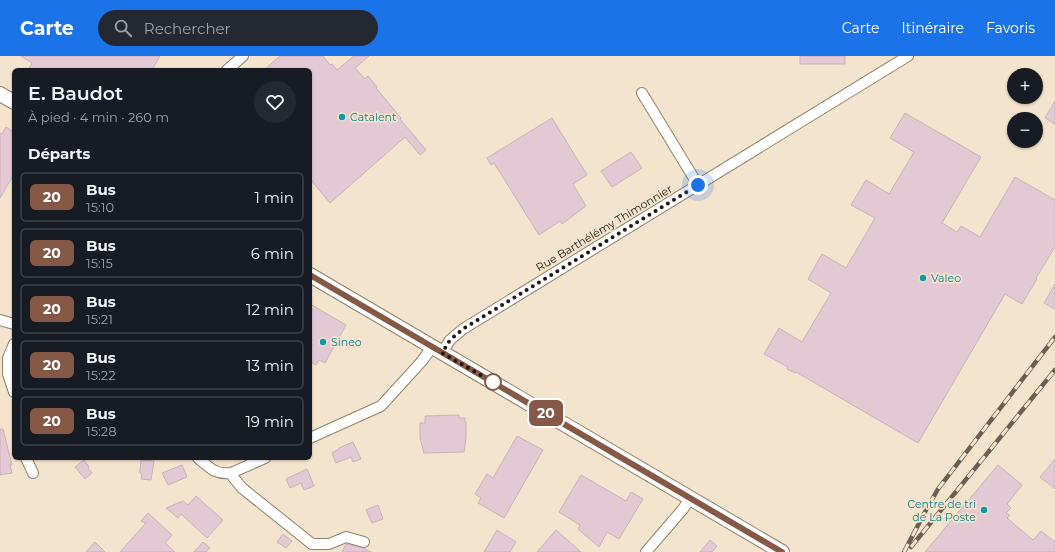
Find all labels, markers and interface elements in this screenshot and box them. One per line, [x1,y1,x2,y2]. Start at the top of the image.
search box [98,10,378,46]
text: Carte [20,17,74,40]
icon: search [112,17,134,39]
text: Rechercher [144,19,231,38]
text: Carte [842,19,879,37]
text: Itinéraire [901,19,964,37]
text: Favoris [986,19,1035,37]
map controls [1007,68,1043,148]
button: + [1007,68,1043,104]
button: heart [254,81,296,123]
text: E. Baudot [28,82,123,105]
text: À pied · 4 min · 260 m [28,109,169,125]
place label: Catalent [350,110,397,124]
marker: Catalent [337,112,347,122]
button: − [1007,112,1043,148]
text: Départs [28,144,91,163]
your location [688,175,708,195]
text: Bus [86,180,116,199]
street label: Rue Barthélémy Thimonnier [533,182,675,274]
text: 20 [43,188,61,206]
text: 1 min [255,188,294,207]
text: 15:10 [86,199,114,215]
text: Bus [86,236,116,255]
text: 20 [43,244,61,262]
text: 6 min [251,244,294,263]
text: 15:15 [86,255,113,271]
place label: Valeo [931,271,961,285]
marker: Valeo [918,273,928,283]
text: Bus [86,292,116,311]
text: 20 [43,300,61,318]
text: 12 min [246,300,294,319]
text: 15:21 [86,311,113,327]
place label: Sineo [331,335,362,349]
marker: Sineo [318,337,328,347]
text: Bus [86,348,116,367]
text: 20 [43,356,61,374]
text: 13 min [246,356,294,375]
text: 15:22 [86,367,116,383]
unlabelled marker [484,373,502,391]
line badge: 20 [528,400,564,426]
text: Bus [86,404,116,423]
text: 20 [537,404,555,422]
text: 20 [43,412,61,430]
text: 19 min [245,412,294,431]
text: 15:28 [86,423,117,439]
place label: Centre de tri de La Poste [907,497,976,524]
marker: Centre de tri de La Poste [979,505,989,515]

